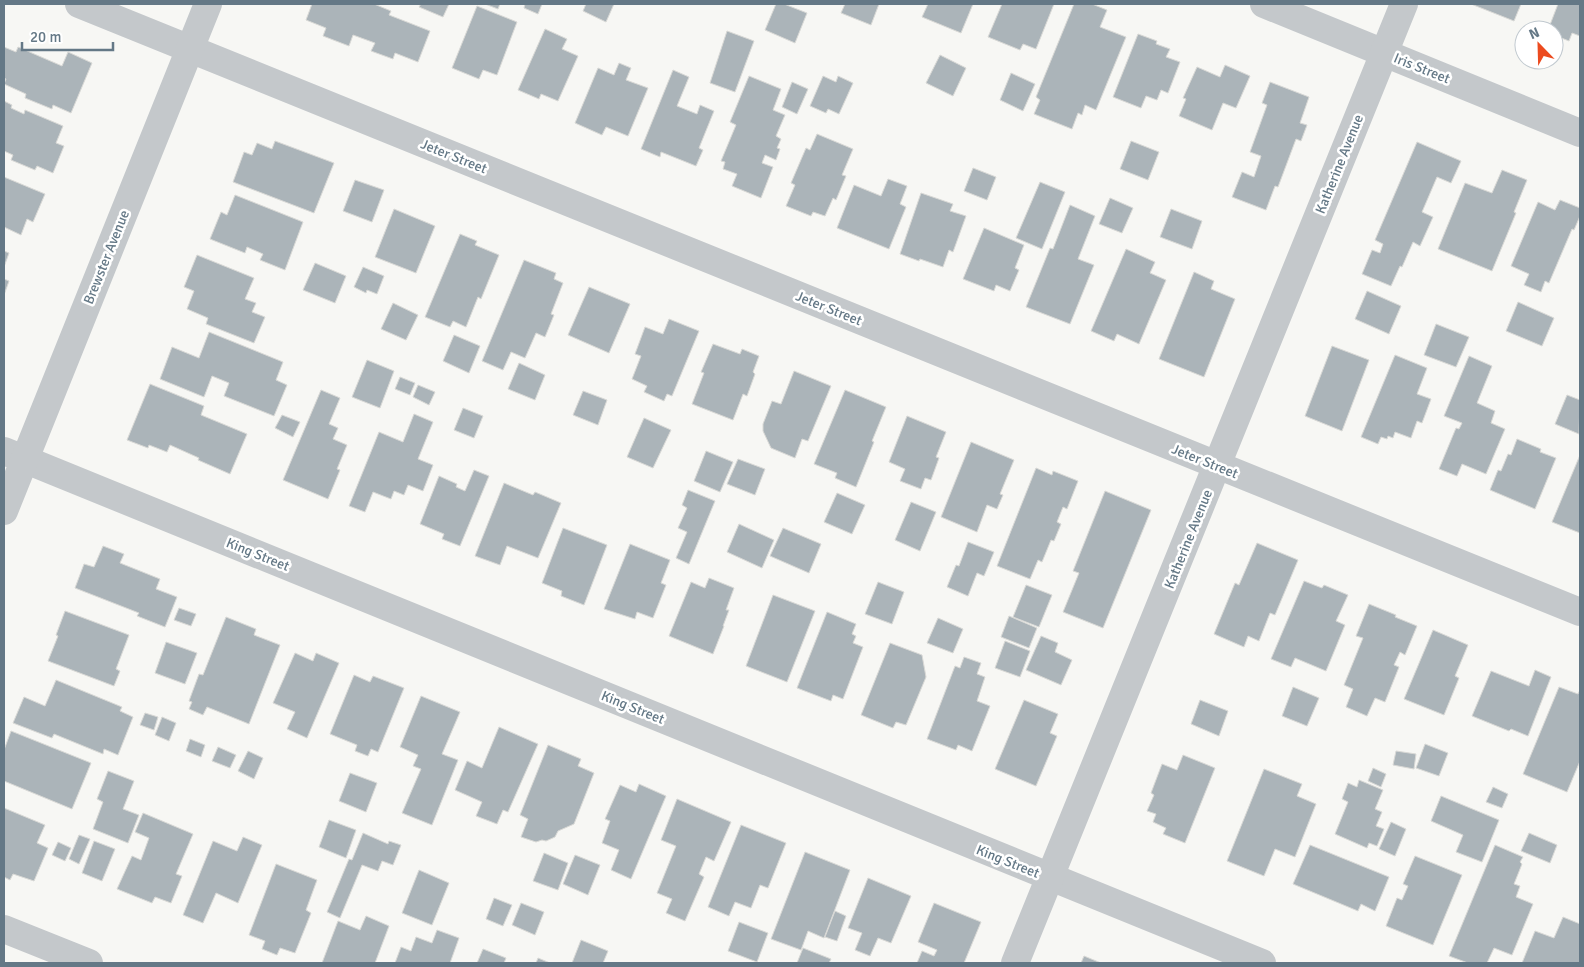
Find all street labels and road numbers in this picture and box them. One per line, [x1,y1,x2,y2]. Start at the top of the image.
street label: Iris Street [1391,50,1452,87]
street label: Katherine Avenue [1312,112,1367,216]
street label: Jeter Street [418,136,489,177]
street label: Brewster Avenue [80,208,133,307]
street label: Jeter Street [793,288,864,329]
street label: Jeter Street [1169,441,1240,482]
street label: Katherine Avenue [1161,487,1216,591]
street label: King Street [224,534,292,575]
street label: King Street [599,687,667,728]
street label: King Street [974,841,1042,882]

